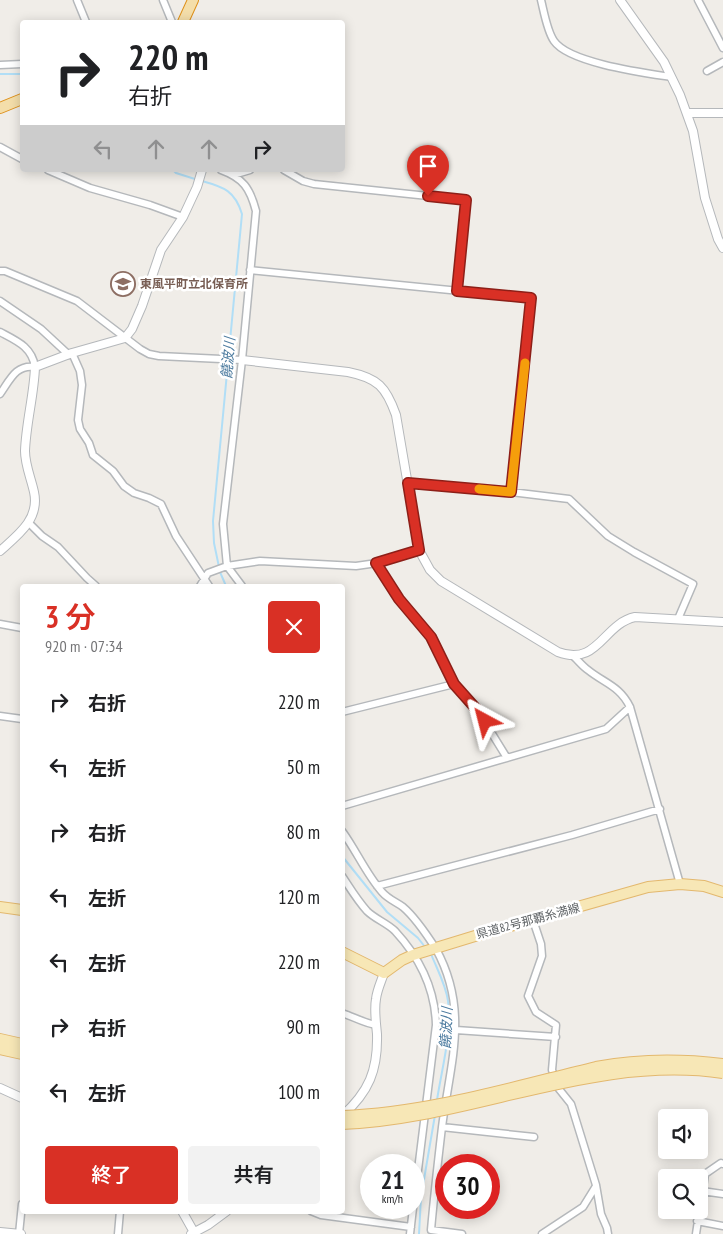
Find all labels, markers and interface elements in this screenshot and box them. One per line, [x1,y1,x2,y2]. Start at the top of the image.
text: 220 m [128,34,209,80]
icon: right [45,40,110,105]
text: 右折 [128,82,172,110]
icon: left [89,135,117,163]
icon: ahead [142,135,170,163]
icon: ahead [195,135,223,163]
icon: right [248,135,276,163]
pin [407,145,449,196]
icon: arrive [414,152,442,180]
school or university icon: 東風平町立北保育所 [110,271,136,297]
place label: 東風平町立北保育所 [140,276,248,291]
water label: 饒波川 [217,334,239,380]
text: 3 分 [45,597,96,636]
button: close [268,601,320,653]
text: 920 m · 07:34 [45,636,123,656]
icon: right [45,688,73,716]
text: 220 m [278,690,320,714]
text: 右折 [88,691,126,715]
position arrow [458,694,510,746]
icon: left [45,753,73,781]
text: 50 m [287,755,320,779]
text: 左折 [88,756,126,780]
icon: right [45,818,73,846]
text: 80 m [287,820,320,844]
text: 右折 [88,821,126,845]
icon: left [45,883,73,911]
text: 120 m [278,885,320,909]
text: 左折 [88,886,126,910]
street label: 県道82号那覇糸満線 [474,899,581,942]
icon: left [45,948,73,976]
text: 220 m [278,950,320,974]
text: 左折 [88,951,126,975]
water label: 饒波川 [436,1005,456,1049]
icon: right [45,1013,73,1041]
text: 90 m [287,1015,320,1039]
text: 右折 [88,1016,126,1040]
icon: left [45,1078,73,1106]
text: 100 m [278,1080,320,1104]
text: 左折 [88,1081,126,1105]
map controls [658,1109,708,1219]
button: sound [658,1109,708,1159]
button: 終了 [45,1146,178,1204]
button: 共有 [188,1146,320,1204]
speed limit sign: 30 [435,1154,500,1219]
text: 21 [381,1164,404,1196]
button: search [658,1169,708,1219]
text: km/h [382,1191,403,1206]

